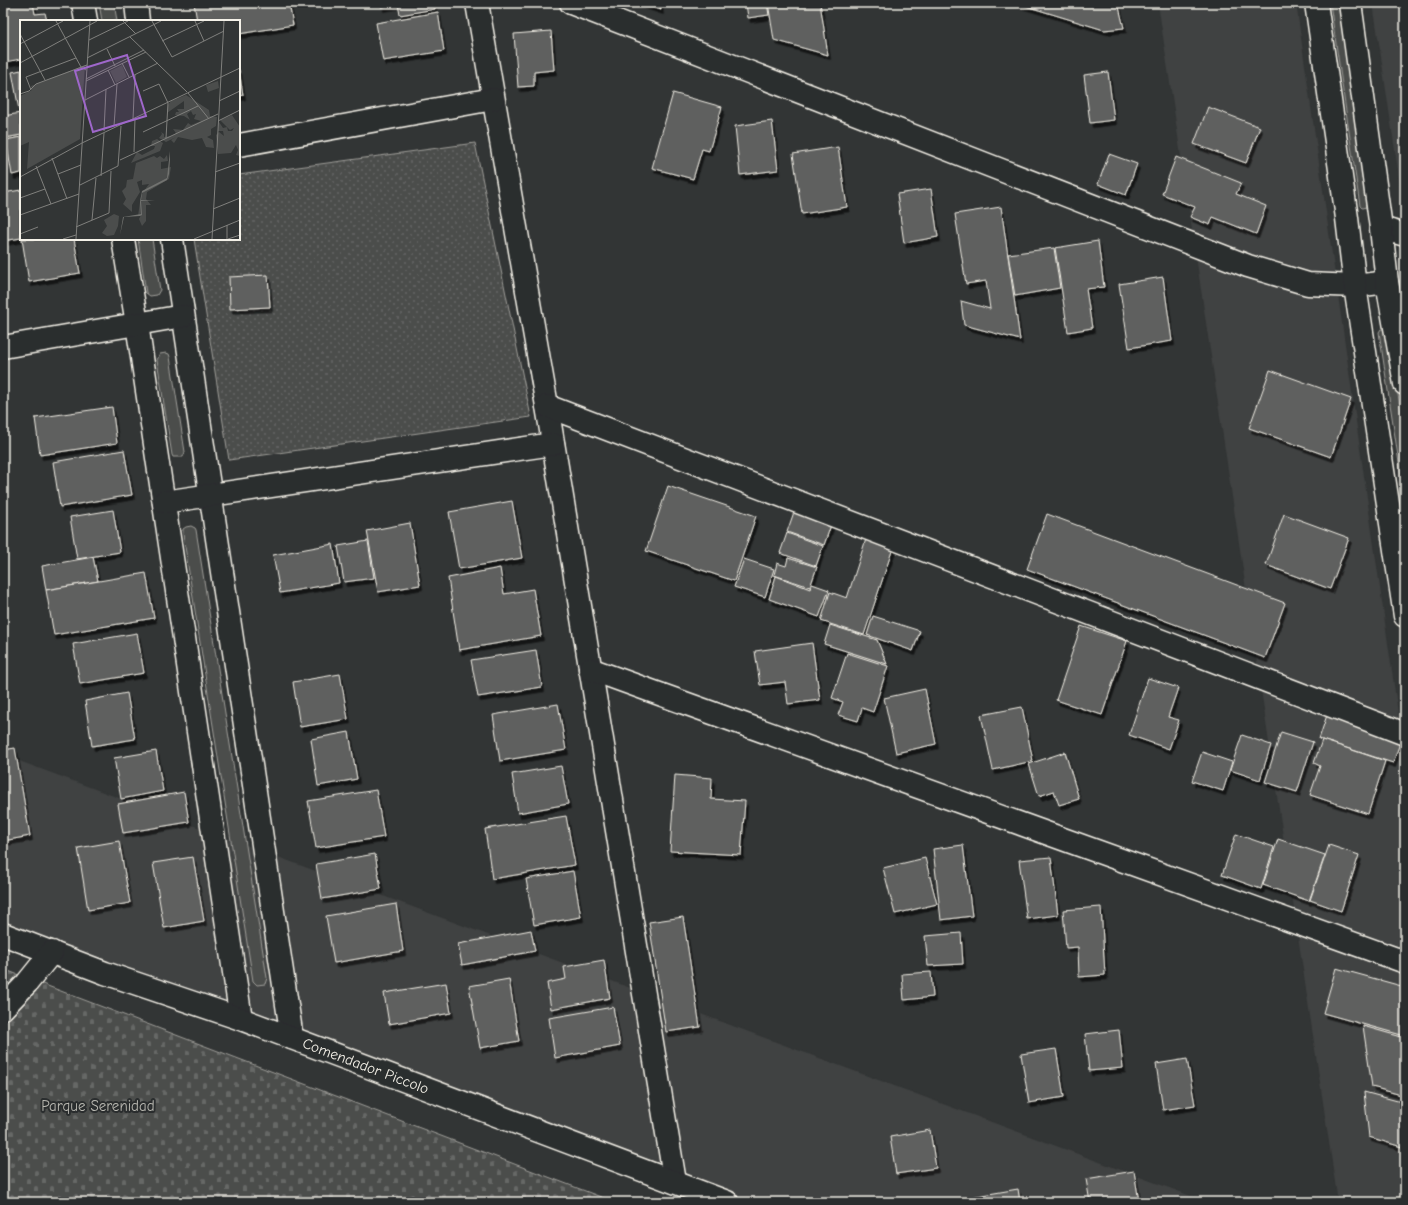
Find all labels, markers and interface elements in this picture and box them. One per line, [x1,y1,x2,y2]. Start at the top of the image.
inset map [20,20,240,240]
street label: Comendador Piccolo [300,1034,431,1098]
park label: Parque Serenidad [41,1097,155,1115]

